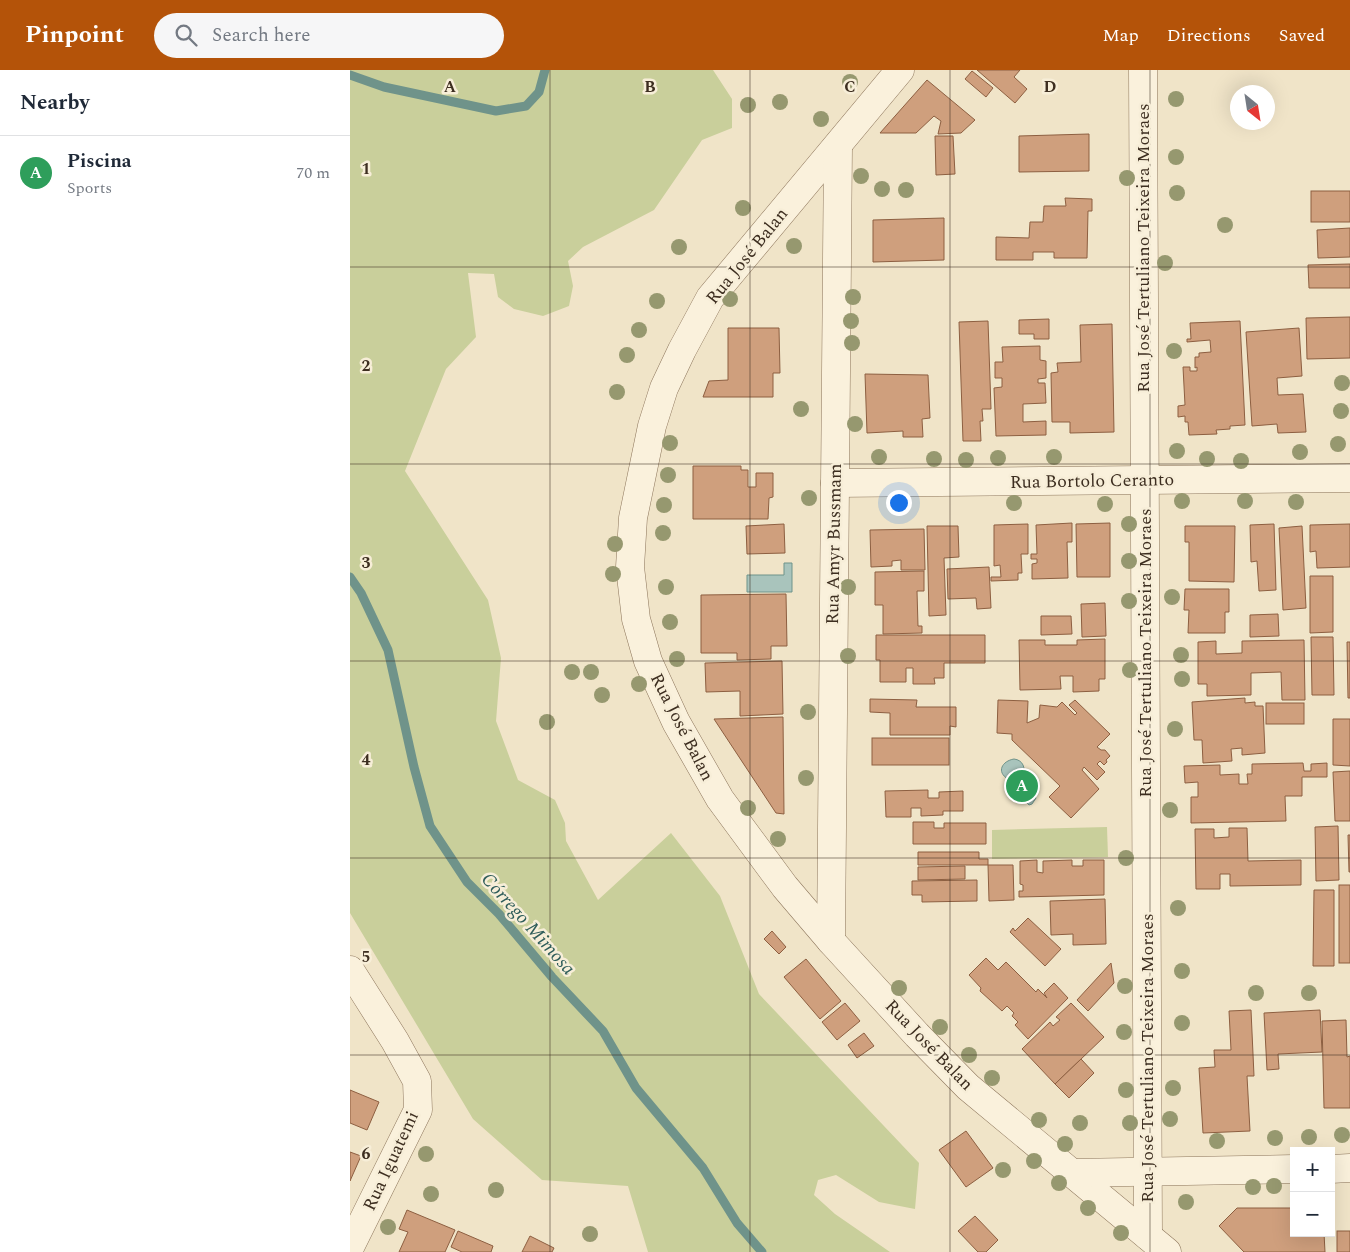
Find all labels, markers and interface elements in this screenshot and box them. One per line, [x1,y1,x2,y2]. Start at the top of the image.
search box [154,13,504,58]
text: Pinpoint [25,17,124,53]
icon: search [172,21,200,49]
text: Search here [212,21,310,50]
text: Map [1103,22,1139,49]
text: Directions [1167,22,1251,49]
text: Saved [1279,22,1325,49]
text: A [444,75,457,99]
text: B [644,75,656,99]
text: C [844,75,856,99]
text: D [1044,75,1057,99]
north arrow [1230,85,1275,130]
text: Nearby [20,87,90,119]
street label: Rua José Tertuliano Teixeira Moraes [1130,103,1157,393]
text: Piscina [67,147,132,176]
text: 1 [362,157,370,181]
text: A [30,161,42,185]
text: 70 m [296,161,330,185]
text: Sports [67,176,112,200]
street label: Rua José Balan [699,202,795,310]
text: 2 [362,354,371,378]
street label: Rua Amyr Bussmam [819,463,849,625]
street label: Rua Bortolo Ceranto [1010,466,1174,496]
your location [886,490,912,516]
street label: Rua José Tertuliano Teixeira Moraes [1132,508,1159,798]
text: 3 [362,551,371,575]
street label: Rua José Balan [643,668,721,786]
text: 4 [362,748,371,772]
pin: A [1006,767,1038,805]
water label: Córrego Mimosa [474,866,582,982]
street label: Rua José Tertuliano Teixeira Moraes [1134,913,1161,1203]
text: 5 [362,945,370,969]
street label: Rua José Balan [878,993,980,1097]
street label: Rua Iguatemi [356,1107,426,1215]
text: 6 [362,1142,371,1166]
map controls [1290,1147,1335,1237]
button: + [1290,1147,1335,1192]
button: − [1290,1192,1335,1237]

